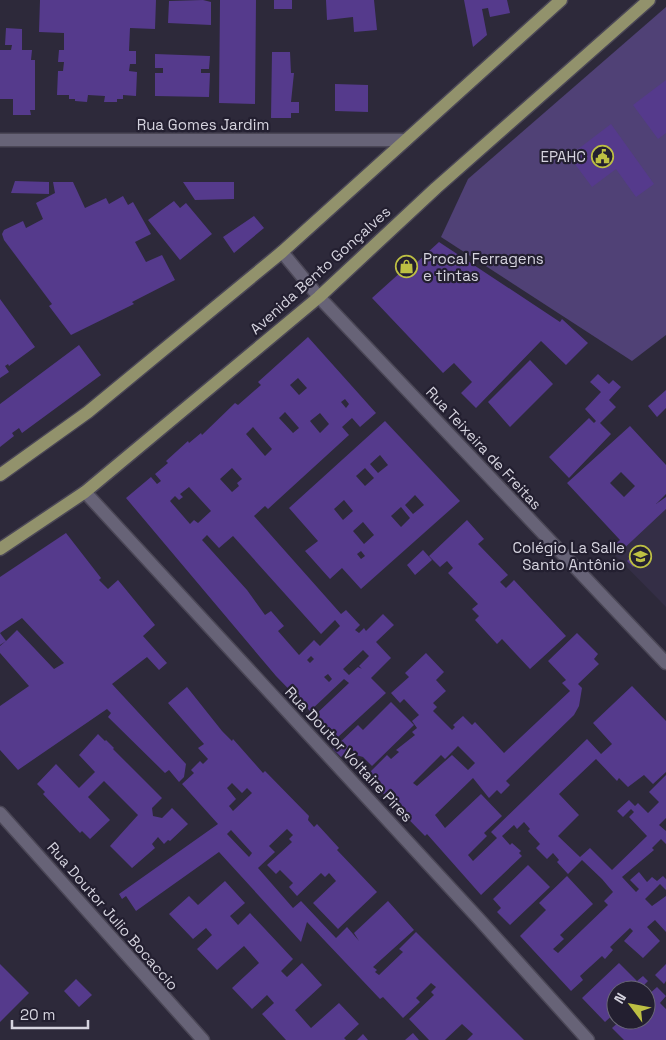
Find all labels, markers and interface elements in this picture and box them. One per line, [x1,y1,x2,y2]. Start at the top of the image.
street label: Rua Gomes Jardim [137,115,269,134]
public building icon: EPAHC [590,144,614,168]
place label: EPAHC [540,147,586,166]
street label: Avenida Bento Gonçalves [246,202,394,338]
place label: Procal Ferragens e tintas [423,249,544,285]
shop icon: Procal Ferragens e tintas [395,255,419,279]
street label: Rua Teixeira de Freitas [422,383,546,513]
place label: Colégio La Salle Santo Antônio [512,538,625,574]
school or university icon: Colégio La Salle Santo Antônio [629,544,653,568]
street label: Rua Doutor Voltaire Pires [281,682,417,826]
street label: Rua Doutor Julio Bocaccio [43,838,183,994]
north arrow [606,980,656,1030]
text: N [610,989,630,1007]
scale bar [12,998,89,1030]
text: 20 m [20,1005,55,1024]

